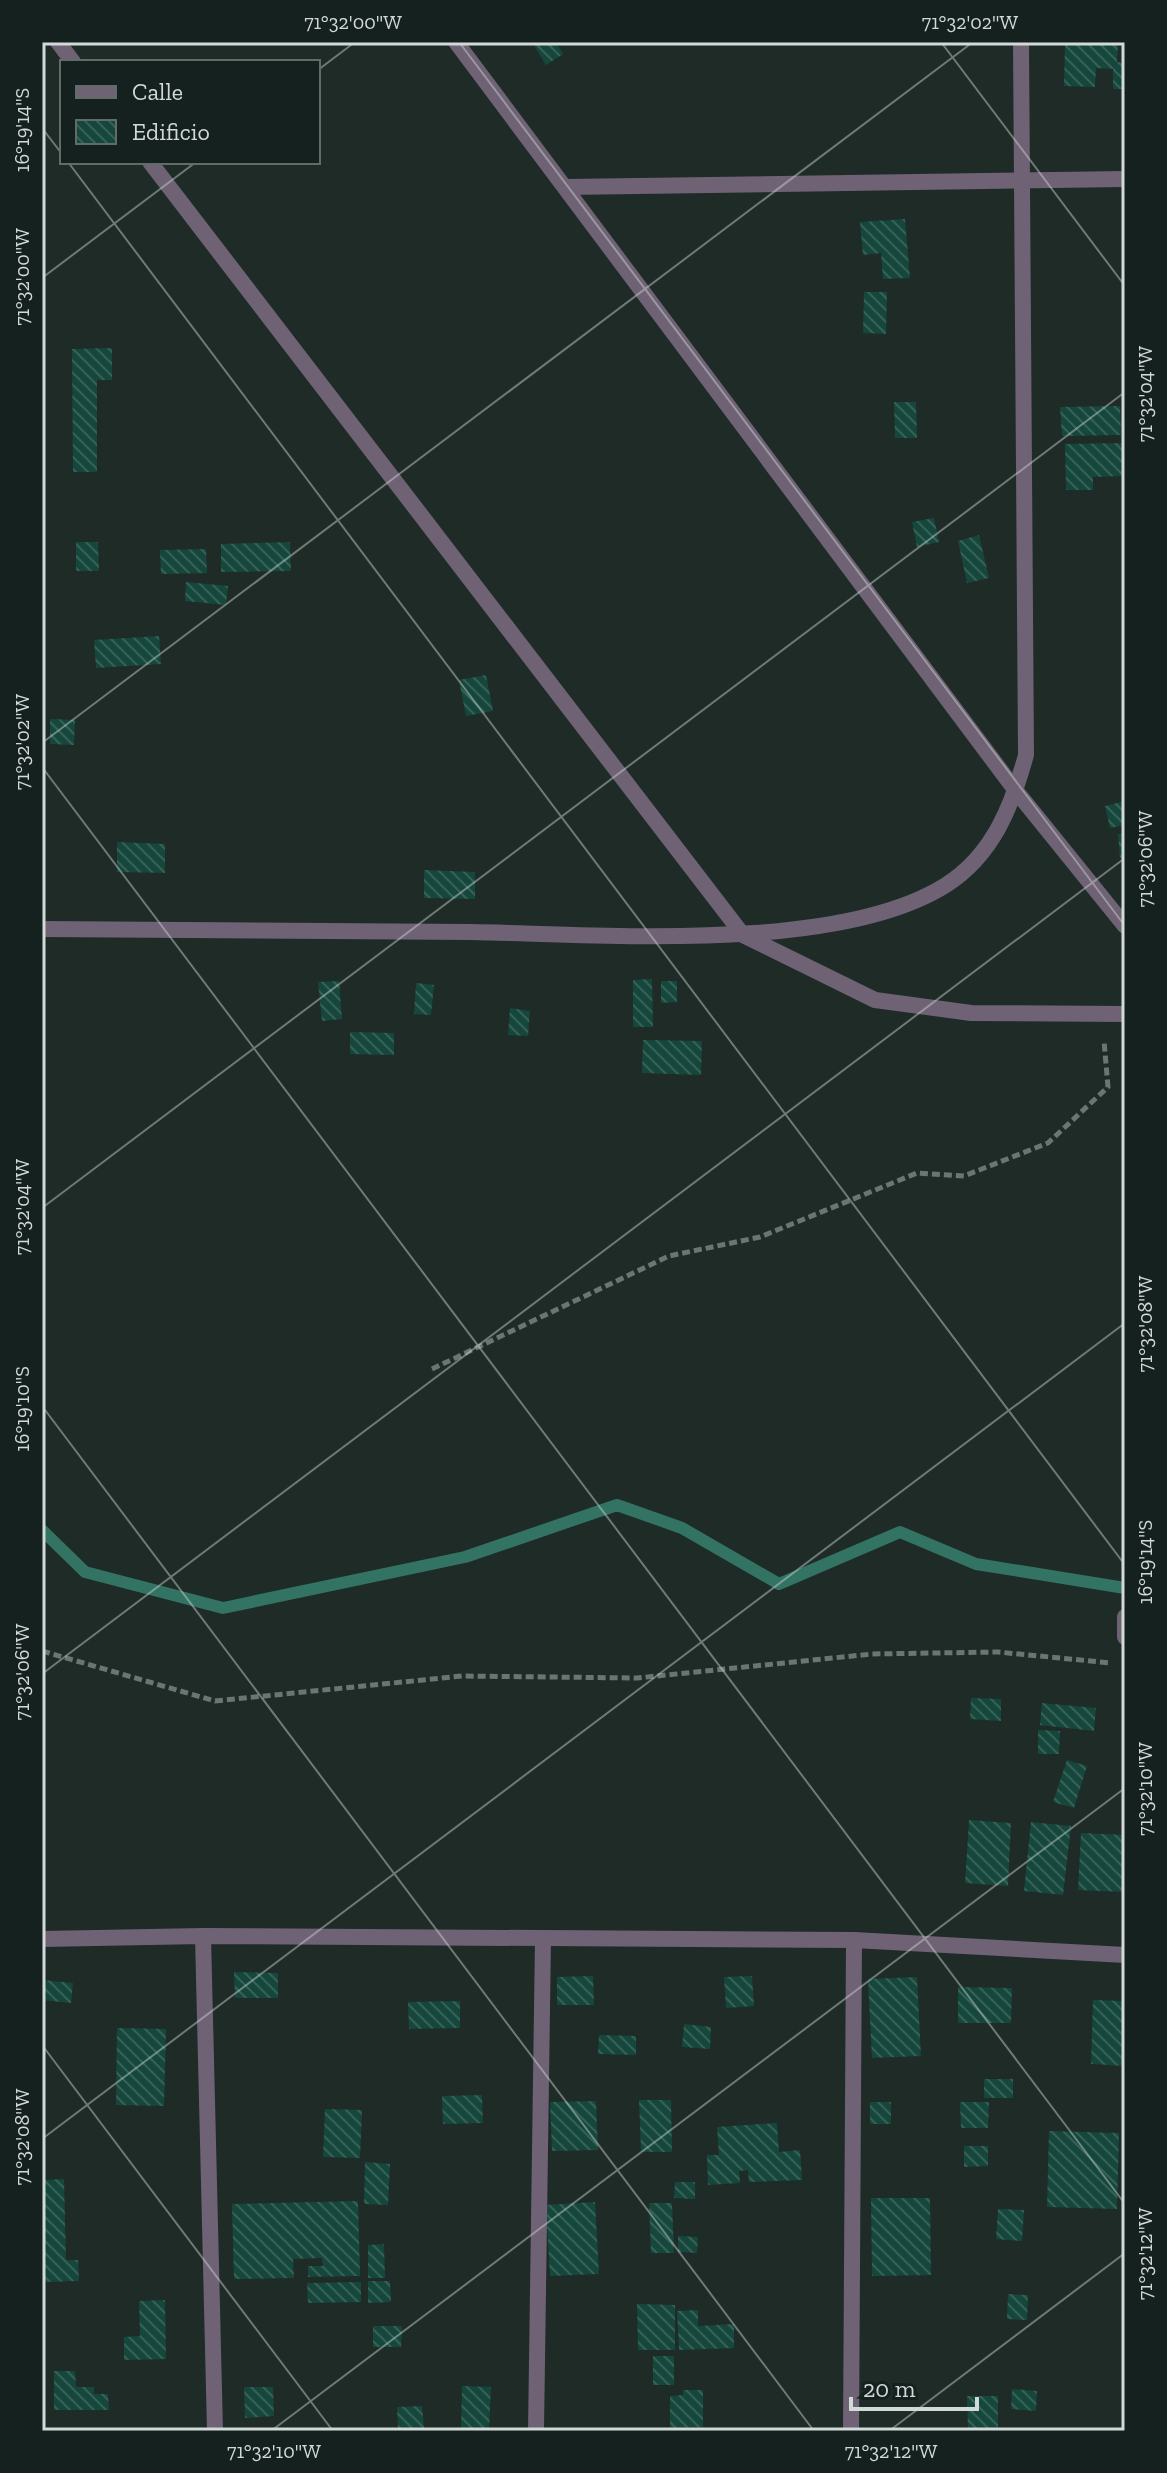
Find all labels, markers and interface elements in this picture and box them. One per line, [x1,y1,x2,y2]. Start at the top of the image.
text: 71°32'00"W [304,10,402,34]
text: 71°32'02"W [922,10,1019,34]
legend [60,60,320,164]
text: Calle [132,77,183,106]
text: 16°19'14"S [10,88,34,172]
text: Edificio [132,117,210,146]
text: 71°32'00"W [10,228,34,326]
text: 71°32'04"W [1133,345,1157,442]
text: 71°32'02"W [10,693,34,790]
text: 71°32'06"W [1133,810,1157,907]
text: 71°32'04"W [10,1158,34,1255]
text: 71°32'08"W [1133,1275,1157,1372]
text: 16°19'10"S [10,1366,34,1452]
text: 16°19'14"S [1133,1520,1157,1604]
text: 71°32'06"W [10,1623,34,1720]
text: 71°32'10"W [1133,1742,1157,1836]
text: 71°32'08"W [10,2088,34,2185]
text: 71°32'12"W [1133,2207,1157,2300]
scale bar [851,2361,977,2411]
text: 20 m [863,2374,916,2403]
text: 71°32'10"W [227,2439,321,2463]
text: 71°32'12"W [845,2439,938,2463]

